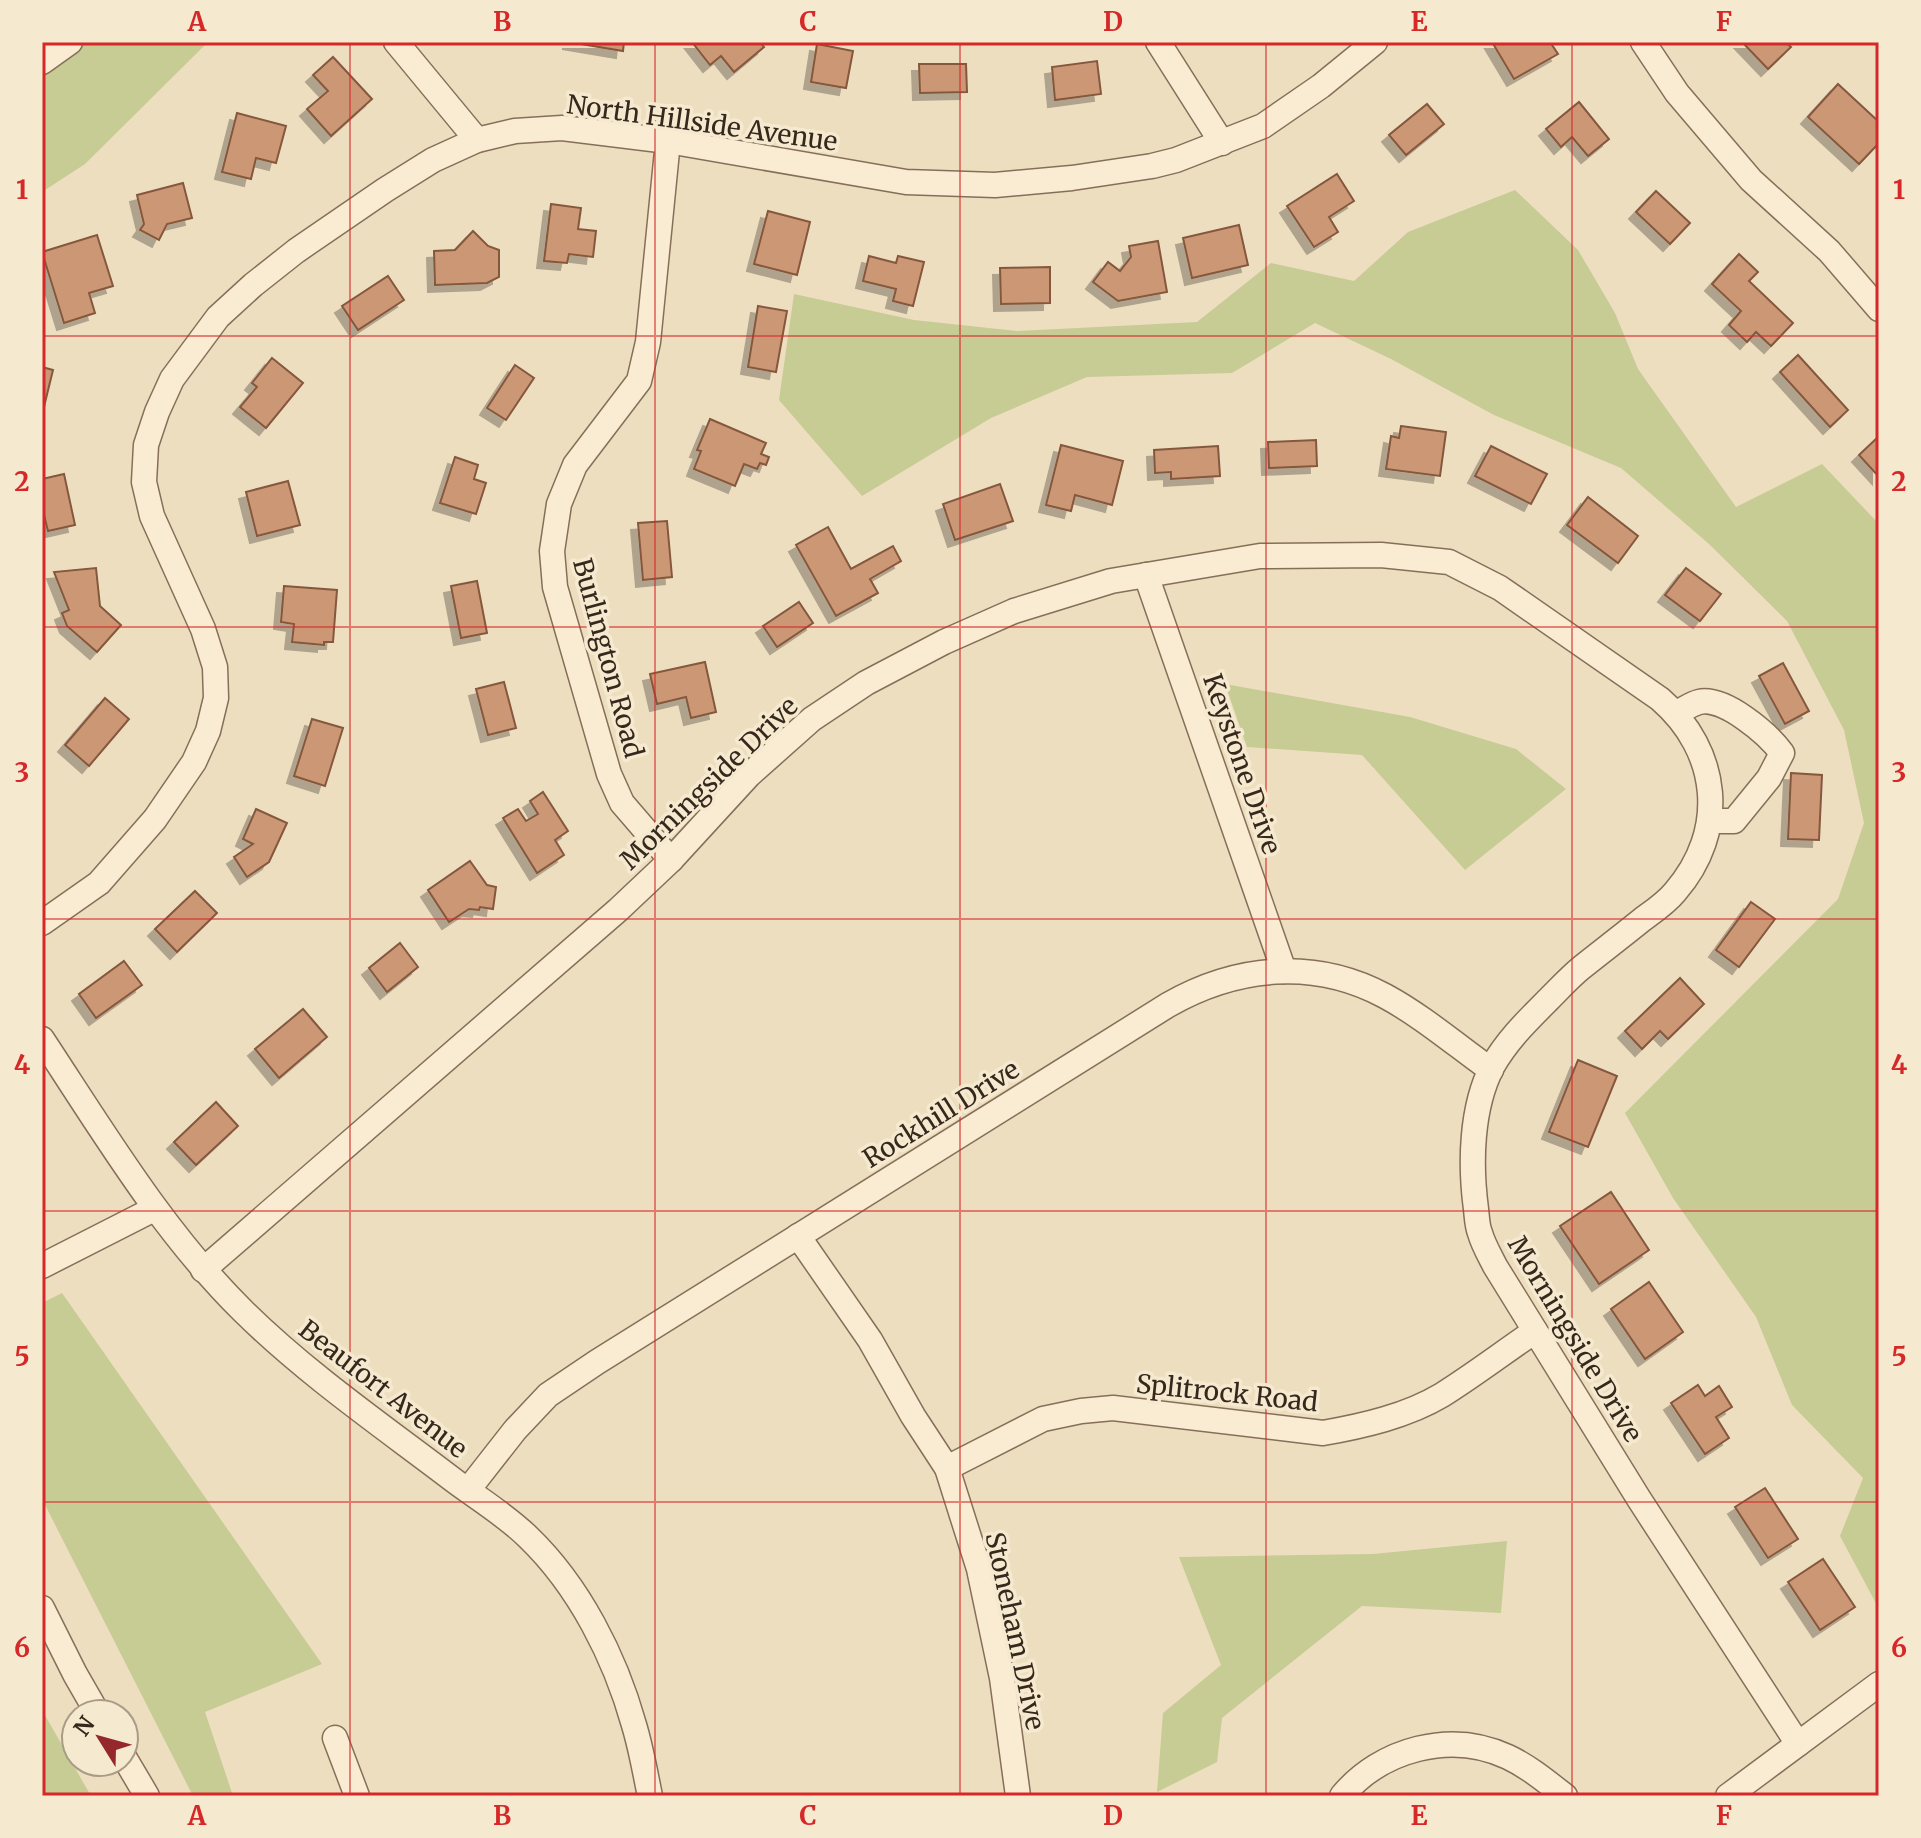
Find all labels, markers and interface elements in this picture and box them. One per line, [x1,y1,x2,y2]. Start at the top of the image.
text: A [187,5,207,38]
text: B [493,5,511,38]
text: C [799,5,817,38]
text: D [1103,5,1123,38]
text: E [1411,5,1428,38]
text: F [1716,5,1732,38]
street label: North Hillside Avenue [565,87,839,158]
text: 1 [16,173,28,206]
text: 1 [1893,173,1905,206]
text: 2 [14,465,30,498]
text: 2 [1891,465,1907,498]
street label: Burlington Road [566,554,651,762]
street label: Keystone Drive [1196,669,1289,858]
street label: Morningside Drive [613,689,804,876]
text: 3 [15,756,29,789]
text: 3 [1892,756,1906,789]
text: 4 [14,1048,31,1081]
text: 4 [1891,1048,1908,1081]
street label: Rockhill Drive [856,1052,1025,1175]
street label: Morningside Drive [1501,1230,1650,1448]
street label: Beaufort Avenue [292,1312,474,1465]
text: 5 [14,1340,30,1373]
text: 5 [1891,1340,1907,1373]
street label: Splitrock Road [1134,1367,1320,1418]
street label: Stoneham Drive [978,1529,1053,1733]
text: 6 [14,1631,30,1664]
text: 6 [1891,1631,1907,1664]
north arrow [60,1698,140,1778]
text: N [68,1710,101,1741]
text: A [187,1799,207,1832]
text: B [493,1799,511,1832]
text: C [799,1799,817,1832]
text: D [1103,1799,1123,1832]
text: E [1411,1799,1428,1832]
text: F [1716,1799,1732,1832]

